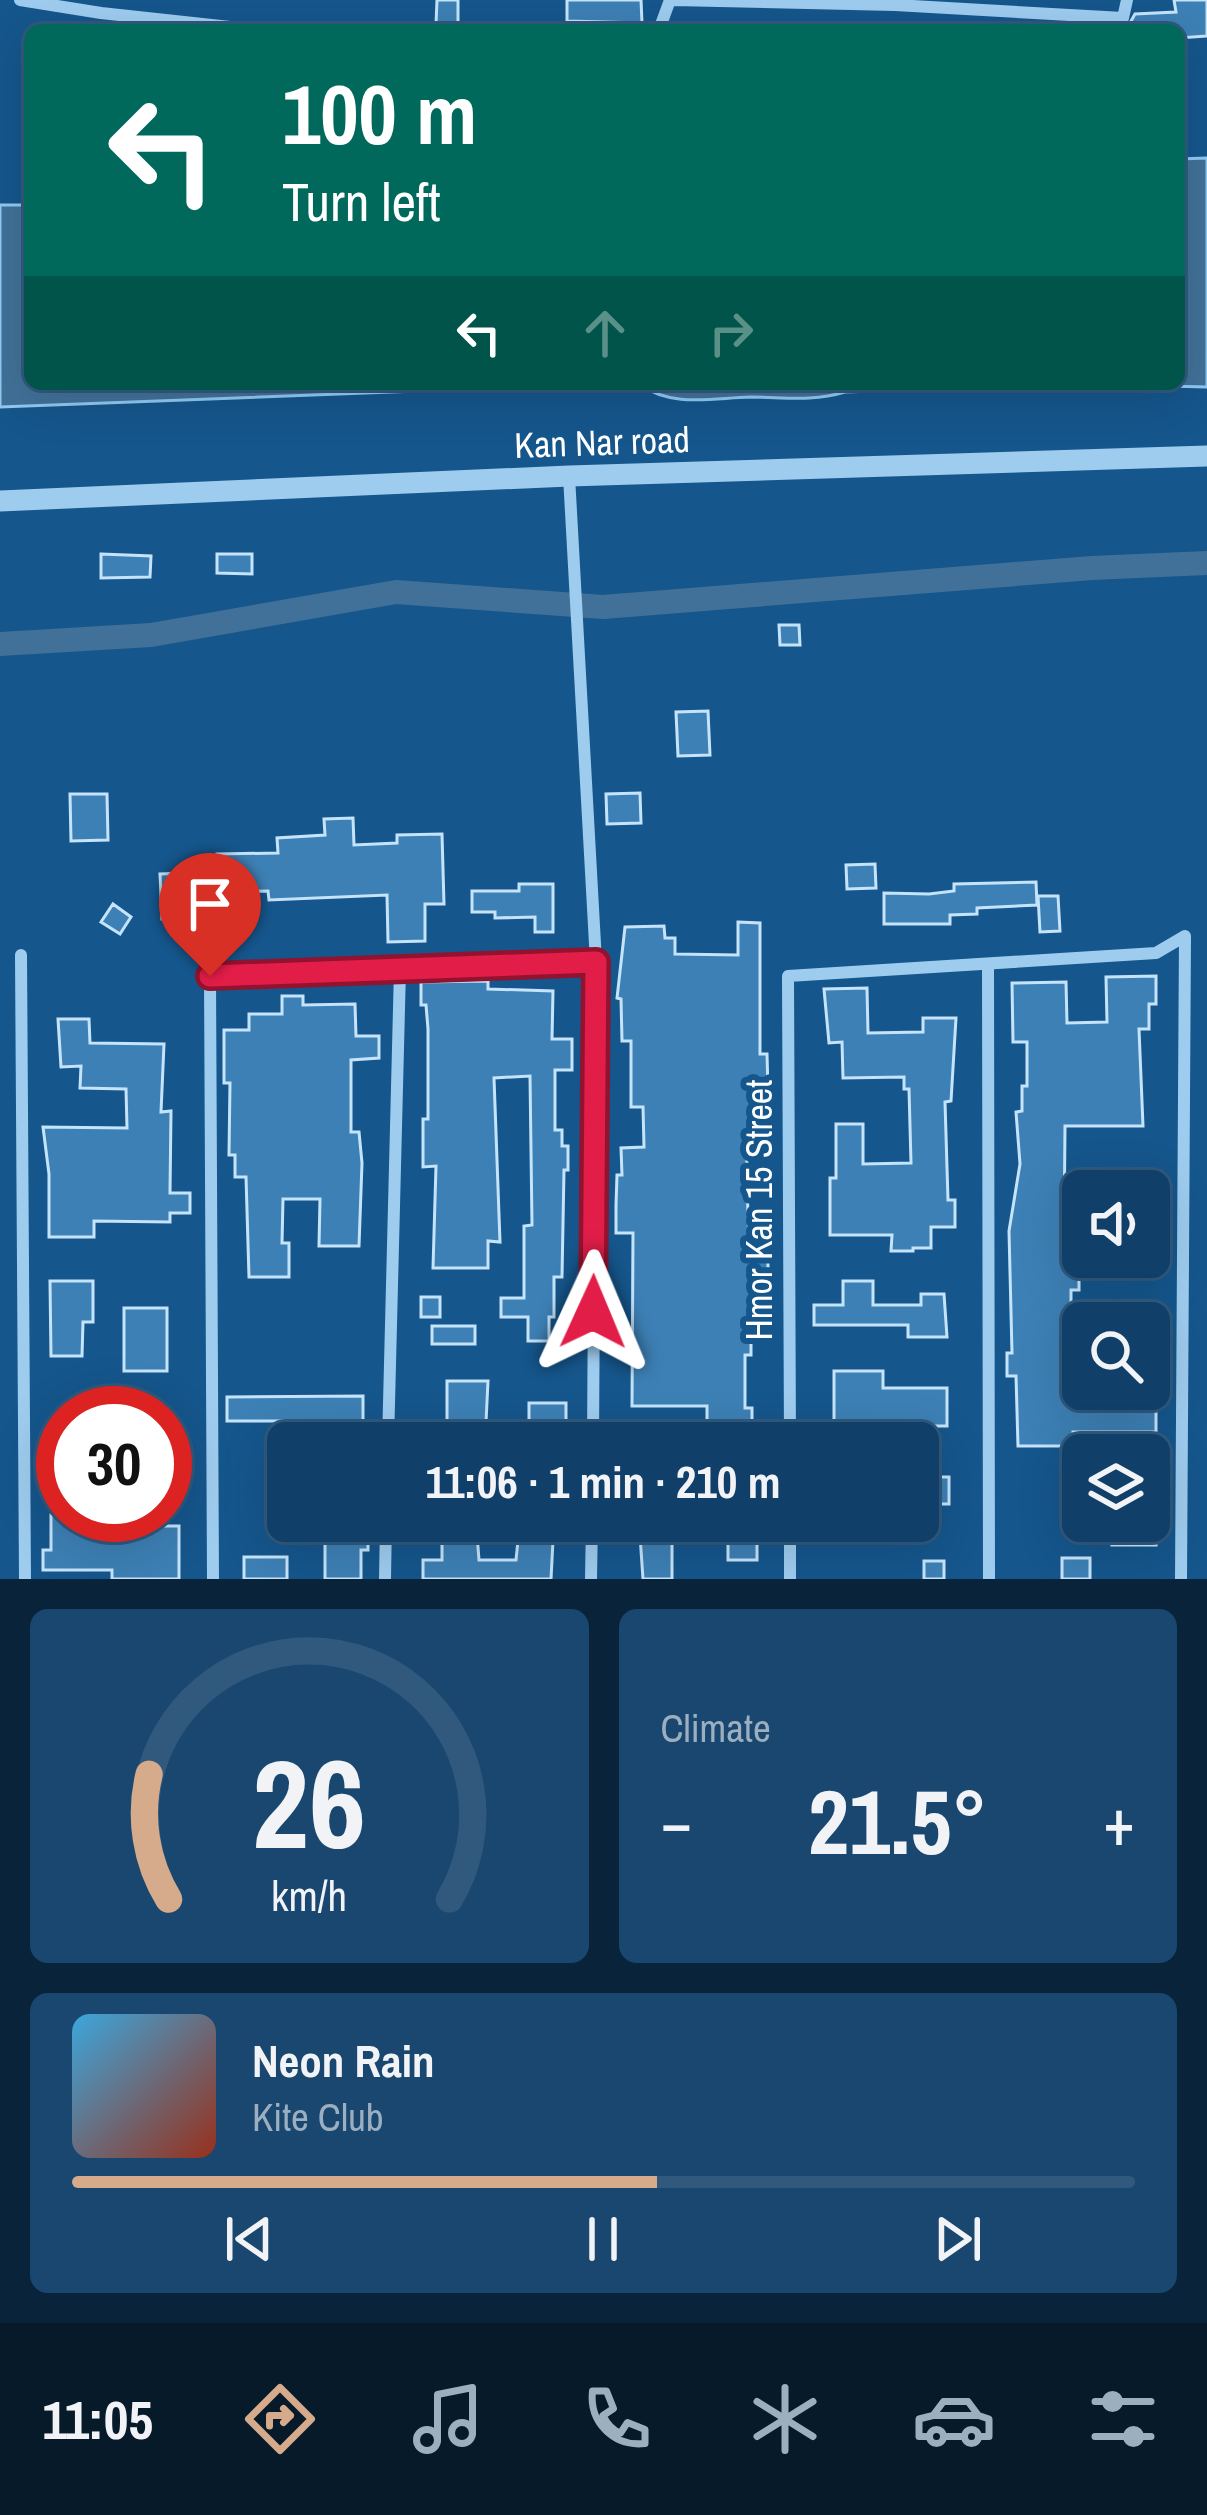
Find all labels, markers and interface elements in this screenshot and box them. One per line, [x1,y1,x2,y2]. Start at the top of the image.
text: 100 m [282,57,477,170]
icon: left [84,72,240,228]
text: Turn left [282,165,441,238]
icon: left [446,300,512,366]
icon: ahead [572,300,638,366]
icon: right [698,300,764,366]
street label: Kan Nar road [513,415,691,469]
pin [159,853,261,976]
icon: arrive [177,871,243,937]
street label: Hmor Kan 15 Street [735,1080,783,1340]
map controls [1062,1170,1170,1542]
button: sound [1062,1170,1170,1278]
position arrow [530,1249,656,1375]
button: search [1062,1302,1170,1410]
speed limit sign: 30 [36,1386,192,1542]
button: layers [1062,1434,1170,1542]
text: 11:06 · 1 min · 210 m [426,1451,780,1512]
text: Climate [661,1702,771,1754]
text: 26 [252,1719,366,1887]
text: 21.5° [808,1761,988,1882]
text: − [661,1777,692,1866]
text: + [1103,1777,1135,1866]
text: km/h [271,1867,347,1924]
text: Neon Rain [252,2030,434,2091]
text: Kite Club [252,2091,384,2143]
icon: previous [216,2206,282,2272]
icon: pause [570,2206,636,2272]
icon: next [925,2206,991,2272]
icon: directions [238,2377,322,2461]
icon: music [406,2377,490,2461]
icon: phone [575,2377,659,2461]
icon: climate [743,2377,827,2461]
icon: car [912,2377,996,2461]
icon: filters [1081,2377,1165,2461]
text: 11:05 [42,2383,153,2456]

